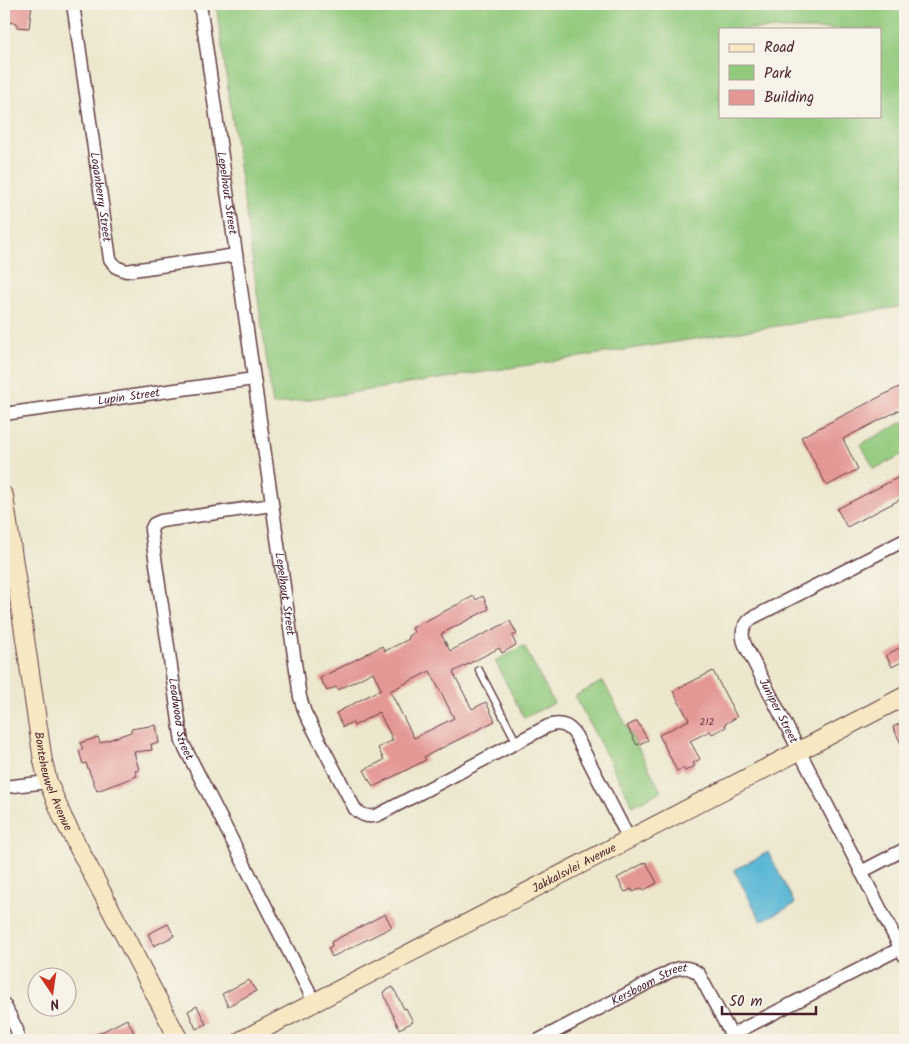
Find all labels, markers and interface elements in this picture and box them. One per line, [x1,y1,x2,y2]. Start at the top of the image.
legend [719,28,882,118]
text: Road [764,36,795,60]
text: Park [764,62,792,86]
text: Building [764,86,814,110]
street label: Lepelhout Street [212,150,243,236]
street label: Loganberry Street [85,151,117,243]
street label: Lupin Street [96,383,161,410]
street label: Lepelhout Street [270,551,301,637]
street label: Juniper Street [754,675,804,747]
street label: Leadwood Street [163,677,199,764]
house number: 212 [700,714,715,730]
street label: Bonteheuwel Avenue [29,730,78,835]
street label: Jakkalsvlei Avenue [528,838,620,898]
street label: Kersboom Street [607,958,688,1010]
north arrow [28,966,78,1016]
scale bar [722,984,815,1016]
text: 50 m [729,990,763,1014]
text: N [48,992,61,1015]

